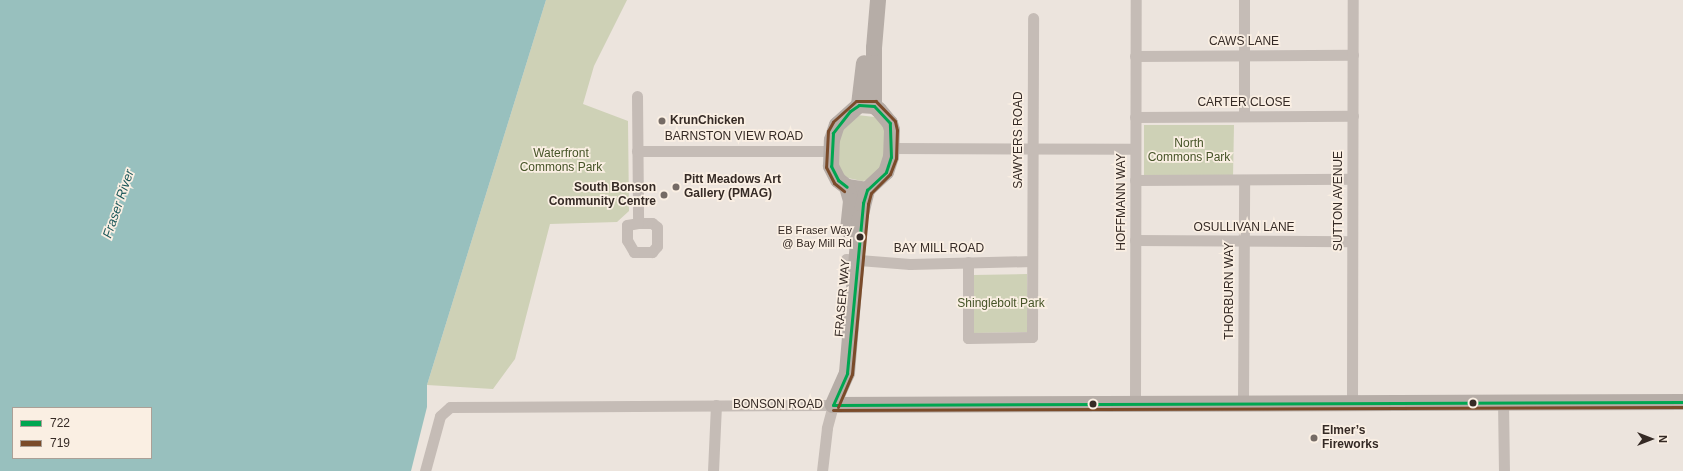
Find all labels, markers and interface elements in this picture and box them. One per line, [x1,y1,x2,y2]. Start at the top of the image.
street label: CAWS LANE [1209,35,1279,49]
street label: SAWYERS ROAD [1012,91,1026,189]
street label: CARTER CLOSE [1197,96,1291,110]
place label: KrunChicken [670,114,745,128]
marker: KrunChicken [657,116,667,126]
street label: BARNSTON VIEW ROAD [665,130,803,144]
park label: North Commons Park [1148,137,1230,165]
park label: Waterfront Commons Park [520,147,602,175]
street label: SUTTON AVENUE [1332,151,1346,251]
street label: HOFFMANN WAY [1115,153,1129,251]
water label: Fraser River [100,168,138,240]
place label: Pitt Meadows Art Gallery (PMAG) [684,173,781,201]
place label: South Bonson Community Centre [549,181,656,209]
marker: Pitt Meadows Art Gallery (PMAG) [671,182,681,192]
marker: South Bonson Community Centre [659,190,669,200]
street label: OSULLIVAN LANE [1193,221,1295,235]
place label: EB Fraser Way @ Bay Mill Rd [778,224,852,250]
marker: EB Fraser Way @ Bay Mill Rd [855,232,865,242]
street label: BAY MILL ROAD [893,242,985,256]
street label: THORBURN WAY [1223,242,1237,340]
street label: FRASER WAY [832,259,854,337]
park label: Shinglebolt Park [957,297,1045,311]
street label: BONSON ROAD [733,398,823,412]
unlabelled marker [1468,398,1478,408]
unlabelled marker [1088,399,1098,409]
legend [12,407,152,459]
text: 722 [50,416,70,430]
north arrow [1631,419,1671,459]
place label: Elmer’s Fireworks [1322,424,1379,452]
marker: Elmer’s Fireworks [1309,433,1319,443]
text: N [1657,435,1669,443]
text: 719 [50,436,70,450]

